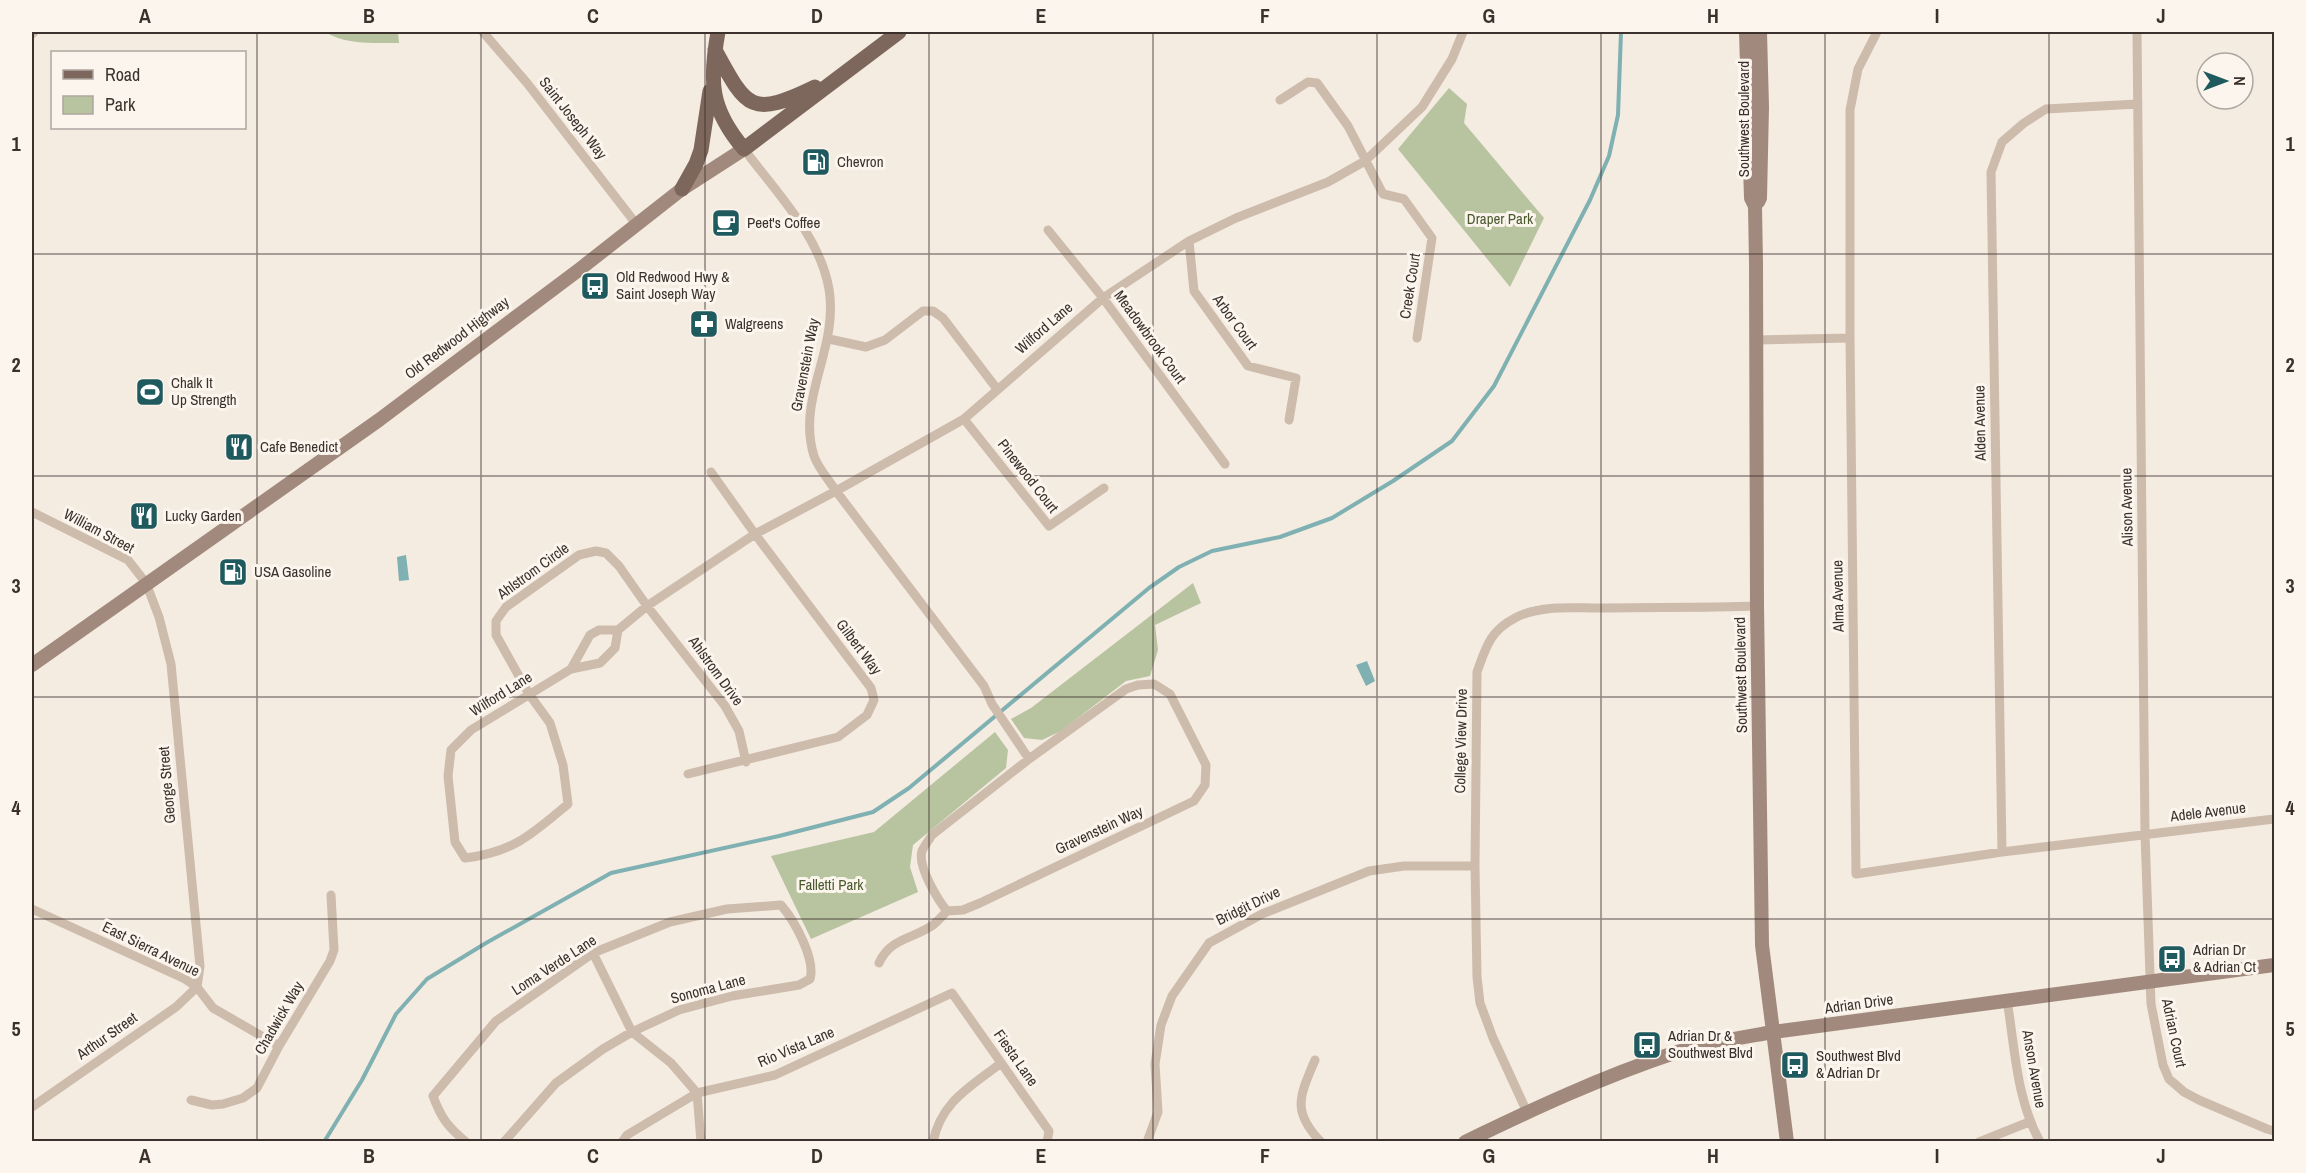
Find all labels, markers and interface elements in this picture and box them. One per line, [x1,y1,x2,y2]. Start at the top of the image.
text: A [139,2,151,29]
text: B [363,2,375,29]
text: C [587,2,599,29]
text: D [811,2,823,29]
text: E [1036,2,1047,29]
text: F [1260,2,1270,29]
text: G [1483,2,1495,29]
text: H [1707,2,1719,29]
text: I [1935,2,1939,29]
text: J [2156,2,2166,29]
legend [51,51,246,129]
north arrow [2195,51,2255,111]
street label: Southwest Boulevard [1733,61,1754,177]
text: Road [105,62,140,87]
street label: Saint Joseph Way [535,72,613,164]
text: N [2229,76,2251,86]
text: Park [105,92,136,117]
text: 1 [11,130,21,157]
text: 1 [2285,130,2295,157]
fuel station icon: Chevron [800,146,832,178]
place label: Chevron [837,151,884,172]
cafe icon: Peet's Coffee [710,207,742,239]
park label: Draper Park [1467,208,1534,229]
place label: Peet's Coffee [747,212,820,233]
street label: Creek Court [1394,251,1425,320]
place label: Old Redwood Hwy & Saint Joseph Way [616,266,730,304]
bus stop icon: Old Redwood Hwy & Saint Joseph Way [579,270,611,302]
street label: Meadowbrook Court [1109,286,1192,388]
street label: Arbor Court [1208,289,1263,354]
street label: Old Redwood Highway [400,291,514,384]
street label: Wilford Lane [1010,297,1077,358]
pharmacy icon: Walgreens [688,308,720,340]
place label: Walgreens [725,313,783,334]
street label: Gravenstein Way [785,316,824,413]
text: 2 [11,351,21,378]
text: 2 [2285,351,2295,378]
place label: Chalk It Up Strength [171,372,237,410]
sports icon: Chalk It Up Strength [134,376,166,408]
street label: Alden Avenue [1968,385,1991,462]
restaurant icon: Cafe Benedict [223,431,255,463]
street label: Pinewood Court [993,434,1064,517]
place label: Cafe Benedict [260,436,339,457]
street label: Alison Avenue [2115,467,2138,547]
restaurant icon: Lucky Garden [128,500,160,532]
street label: William Street [60,503,139,558]
place label: Lucky Garden [165,505,242,526]
street label: Ahlstrom Circle [492,537,573,604]
fuel station icon: USA Gasoline [217,556,249,588]
street label: Alma Avenue [1826,560,1849,633]
place label: USA Gasoline [254,561,331,582]
text: 3 [11,572,21,599]
text: 3 [2285,572,2295,599]
street label: Gilbert Way [832,615,888,679]
street label: Southwest Boulevard [1729,617,1752,733]
street label: Ahlstrom Drive [683,631,749,710]
street label: Wilford Lane [466,666,536,721]
street label: College View Drive [1449,688,1472,794]
street label: George Street [153,745,180,824]
text: 4 [11,794,21,821]
text: 4 [2285,794,2295,821]
street label: Adele Avenue [2168,796,2247,827]
street label: Gravenstein Way [1051,800,1147,859]
park label: Falletti Park [798,874,864,895]
street label: Bridgit Drive [1212,881,1284,930]
street label: East Sierra Avenue [99,916,204,981]
street label: Loma Verde Lane [507,929,600,1000]
place label: Adrian Dr & Adrian Ct [2192,939,2256,977]
bus stop icon: Adrian Dr & Adrian Ct [2156,943,2188,975]
street label: Sonoma Lane [668,968,748,1009]
street label: Chadwick Way [249,976,308,1058]
street label: Adrian Drive [1822,988,1895,1019]
street label: Adrian Court [2157,996,2192,1070]
street label: Arthur Street [71,1007,142,1065]
text: 5 [11,1015,21,1042]
text: 5 [2285,1015,2295,1042]
street label: Rio Vista Lane [754,1021,837,1072]
street label: Fiesta Lane [989,1025,1044,1090]
place label: Adrian Dr & Southwest Blvd [1667,1025,1753,1063]
street label: Anson Avenue [2017,1027,2052,1110]
bus stop icon: Adrian Dr & Southwest Blvd [1631,1029,1663,1061]
place label: Southwest Blvd & Adrian Dr [1816,1045,1901,1083]
bus stop icon: Southwest Blvd & Adrian Dr [1779,1049,1811,1081]
text: A [139,1142,151,1169]
text: B [363,1142,375,1169]
text: C [587,1142,599,1169]
text: D [811,1142,823,1169]
text: E [1036,1142,1047,1169]
text: F [1260,1142,1270,1169]
text: G [1483,1142,1495,1169]
text: H [1707,1142,1719,1169]
text: I [1935,1142,1939,1169]
text: J [2156,1142,2166,1169]

